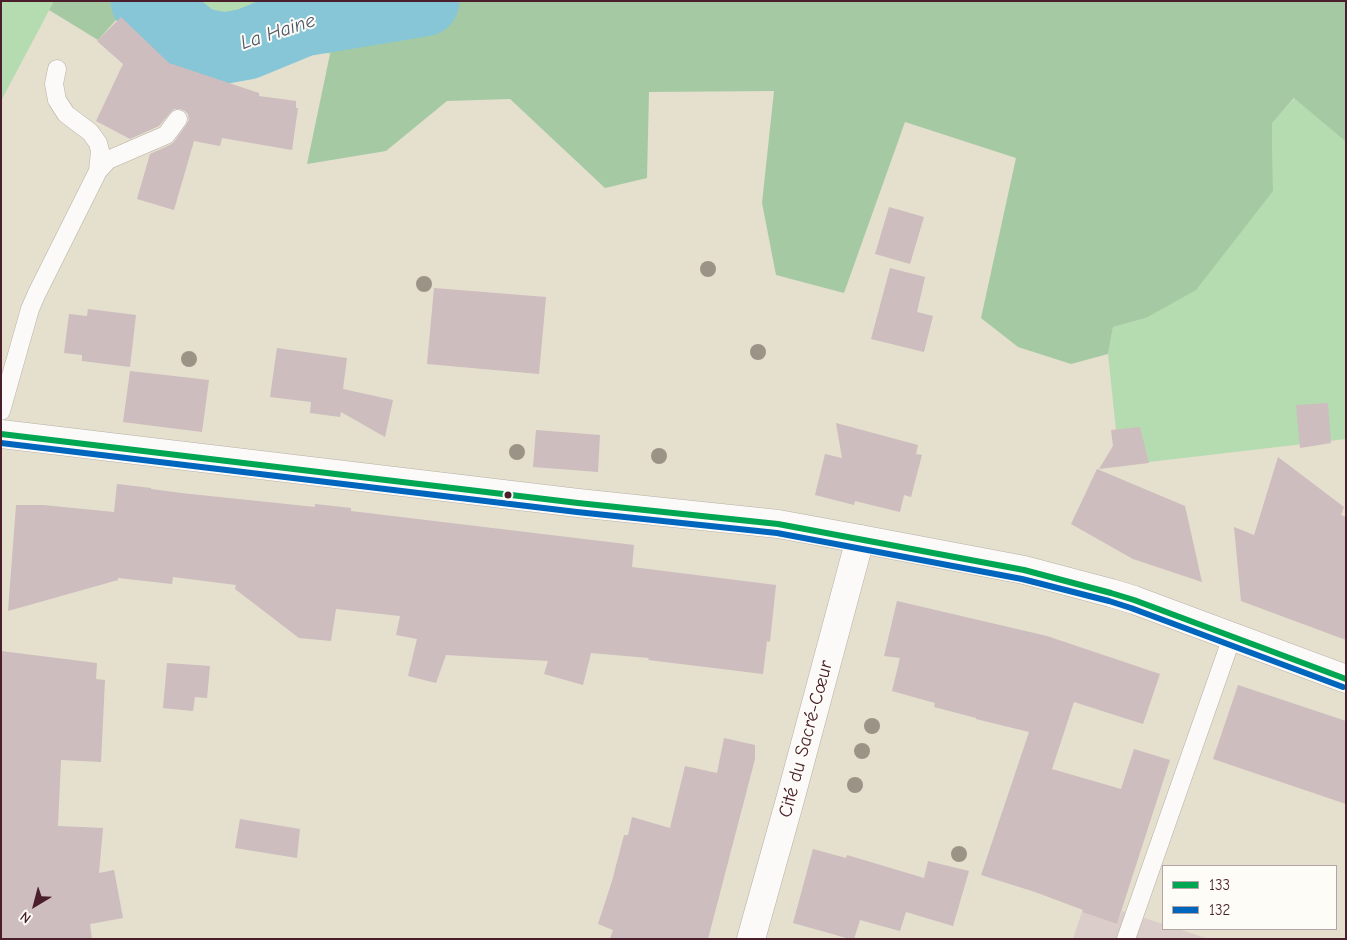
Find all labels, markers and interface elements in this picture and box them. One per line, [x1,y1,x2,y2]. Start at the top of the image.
water label: La Haine [238,9,318,55]
unlabelled marker [503,490,513,500]
street label: Cité du Sacré-Cœur [774,658,838,820]
legend [1162,865,1337,930]
text: 133 [1209,876,1230,894]
north arrow [10,880,60,930]
text: 132 [1209,901,1230,919]
text: N [17,908,34,927]

